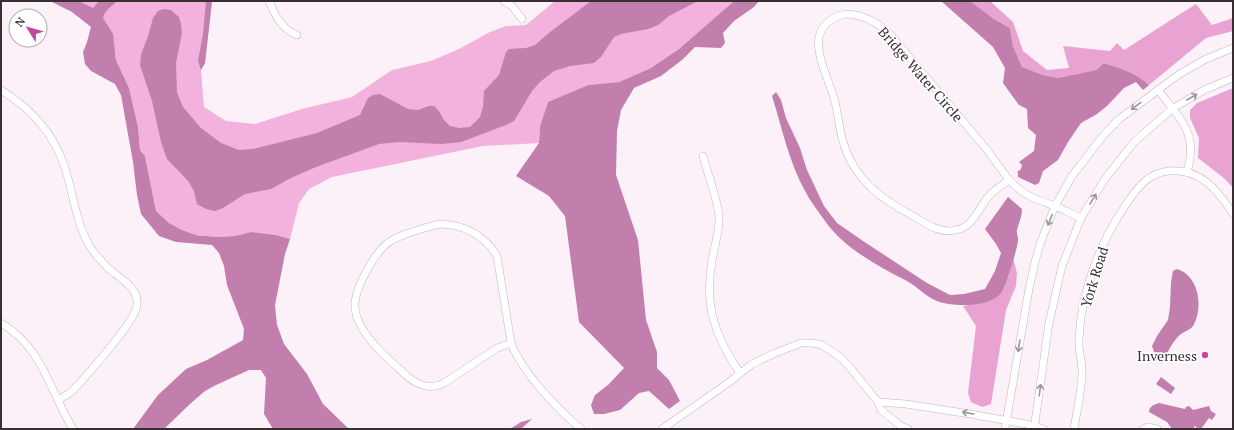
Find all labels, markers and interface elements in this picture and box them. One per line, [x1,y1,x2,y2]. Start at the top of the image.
north arrow [8,8,48,48]
text: N [12,14,29,30]
street label: Bridge Water Circle [874,22,968,126]
one-way arrow [1185,93,1197,101]
one-way arrow [1130,102,1141,110]
one-way arrow [1088,194,1097,205]
one-way arrow [1045,213,1053,225]
street label: York Road [1076,244,1112,310]
one-way arrow [1015,339,1023,352]
place label: Inverness [1137,346,1197,365]
marker: Inverness [1200,350,1210,360]
one-way arrow [1036,384,1044,397]
one-way arrow [962,409,975,417]

